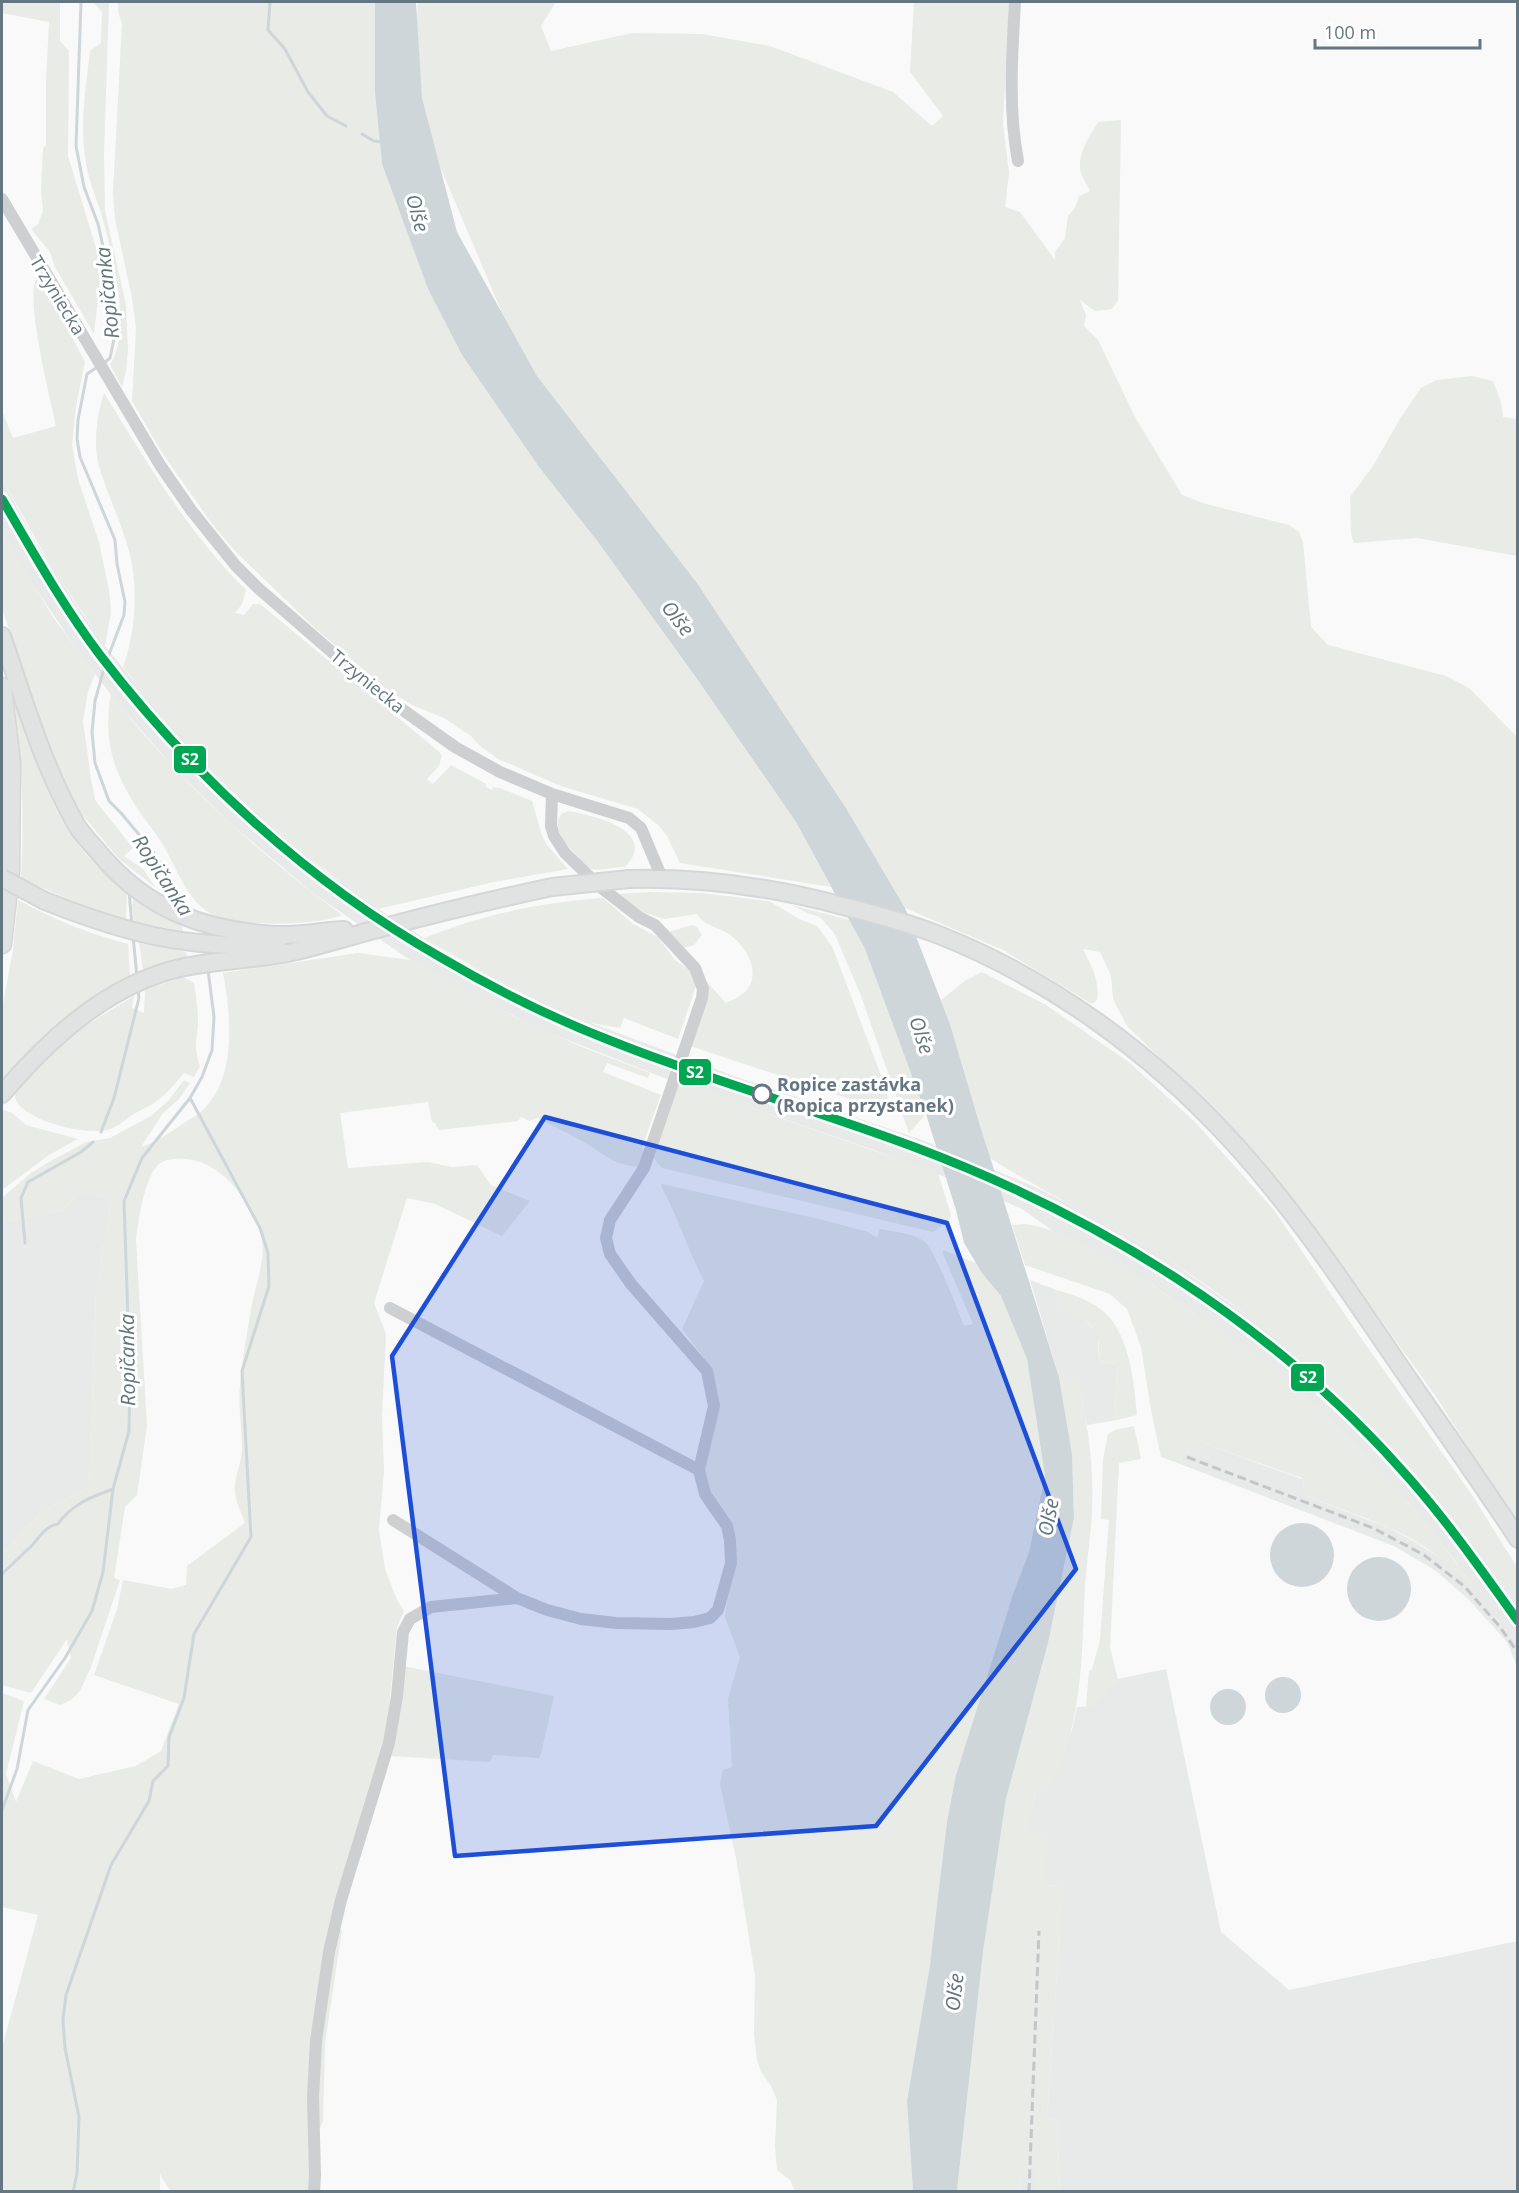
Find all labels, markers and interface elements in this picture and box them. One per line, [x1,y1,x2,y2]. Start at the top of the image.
scale bar [1315,12,1480,50]
text: 100 m [1324,20,1376,44]
water label: Olše [400,191,436,235]
water label: Ropičanka [89,246,125,340]
street label: Trzyniecka [25,251,91,339]
water label: Olše [656,595,700,641]
street label: Trzyniecka [326,644,410,718]
line badge: S2 [173,745,207,774]
text: S2 [181,748,199,770]
water label: Ropičanka [127,829,199,921]
water label: Olše [903,1013,941,1057]
line badge: S2 [678,1058,712,1086]
text: S2 [686,1061,704,1083]
place label: Ropice zastávka (Ropica przystanek) [777,1072,954,1117]
marker: Ropice zastávka (Ropica przystanek) [752,1084,772,1104]
water label: Ropičanka [113,1314,141,1406]
line badge: S2 [1290,1363,1325,1392]
text: S2 [1299,1366,1317,1388]
water label: Olše [1031,1496,1065,1538]
water label: Olše [938,1971,970,2013]

